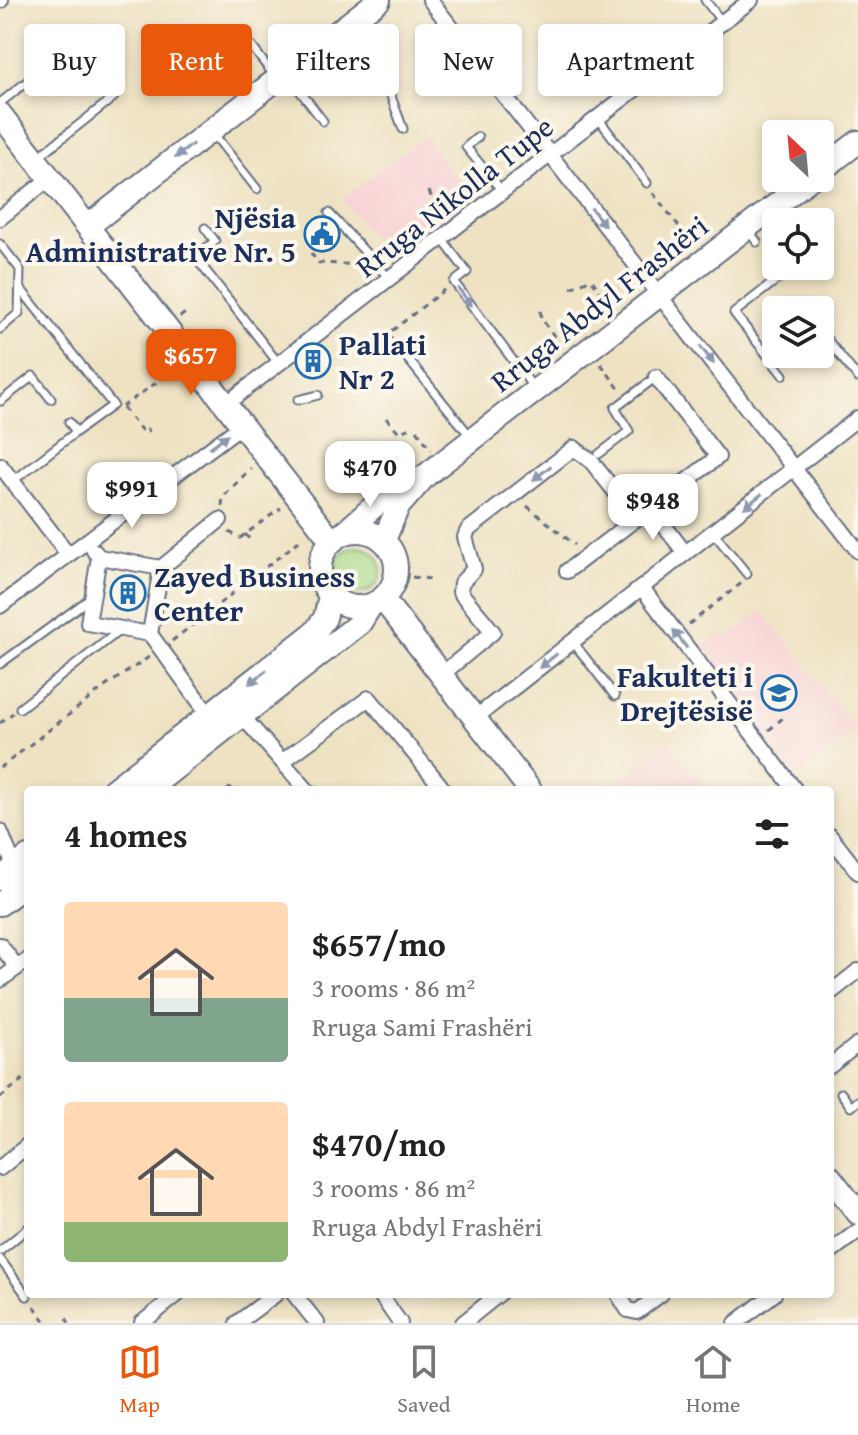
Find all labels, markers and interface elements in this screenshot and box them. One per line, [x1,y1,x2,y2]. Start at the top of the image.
chip: Buy [24,24,125,96]
chip: Rent [141,24,252,96]
chip: Filters [268,24,399,96]
chip: New [415,24,522,96]
chip: Apartment [538,24,723,96]
street label: Rruga Nikolla Tupe [346,105,562,287]
north arrow [762,120,834,192]
map controls [762,120,834,368]
one-way arrow [174,142,194,159]
place label: Njësia Administrative Nr. 5 [26,195,297,273]
street label: Rruga Abdyl Frashëri [481,204,717,402]
one-way arrow [590,206,606,227]
button: locate [762,208,834,280]
public building icon: Njësia Administrative Nr. 5 [303,215,341,253]
one-way arrow [457,287,473,308]
button: layers [762,296,834,368]
place label: Pallati Nr 2 [339,322,426,400]
pin: $657 [144,329,238,397]
text: $657 [164,335,218,374]
building icon: Pallati Nr 2 [294,342,332,380]
one-way arrow [698,345,714,365]
one-way arrow [209,434,230,450]
pin: $470 [323,441,417,509]
text: $470 [343,447,397,486]
pin: $991 [85,462,179,530]
one-way arrow [531,465,552,481]
text: $991 [105,468,159,507]
pin: $948 [606,474,700,542]
text: $948 [626,480,680,519]
one-way arrow [742,492,763,509]
place label: Zayed Business Center [154,554,355,632]
building icon: Zayed Business Center [109,574,147,612]
one-way arrow [673,629,689,649]
one-way arrow [538,653,558,669]
place label: Fakulteti i Drejtësisë [617,654,753,732]
one-way arrow [248,668,268,684]
school or university icon: Fakulteti i Drejtësisë [760,674,798,712]
text: 4 homes [64,810,188,859]
icon: filters [750,812,794,856]
text: $657/mo [312,919,446,968]
icon: home [128,934,224,1030]
text: 3 rooms · 86 m² [312,968,475,1007]
text: Rruga Sami Frashëri [312,1007,533,1046]
text: $470/mo [312,1119,446,1168]
icon: home [128,1134,224,1230]
text: 3 rooms · 86 m² [312,1168,475,1207]
text: Rruga Abdyl Frashëri [312,1207,542,1246]
tab: Map [118,1340,162,1420]
tab: Saved [397,1340,451,1420]
tab: Home [686,1340,740,1420]

